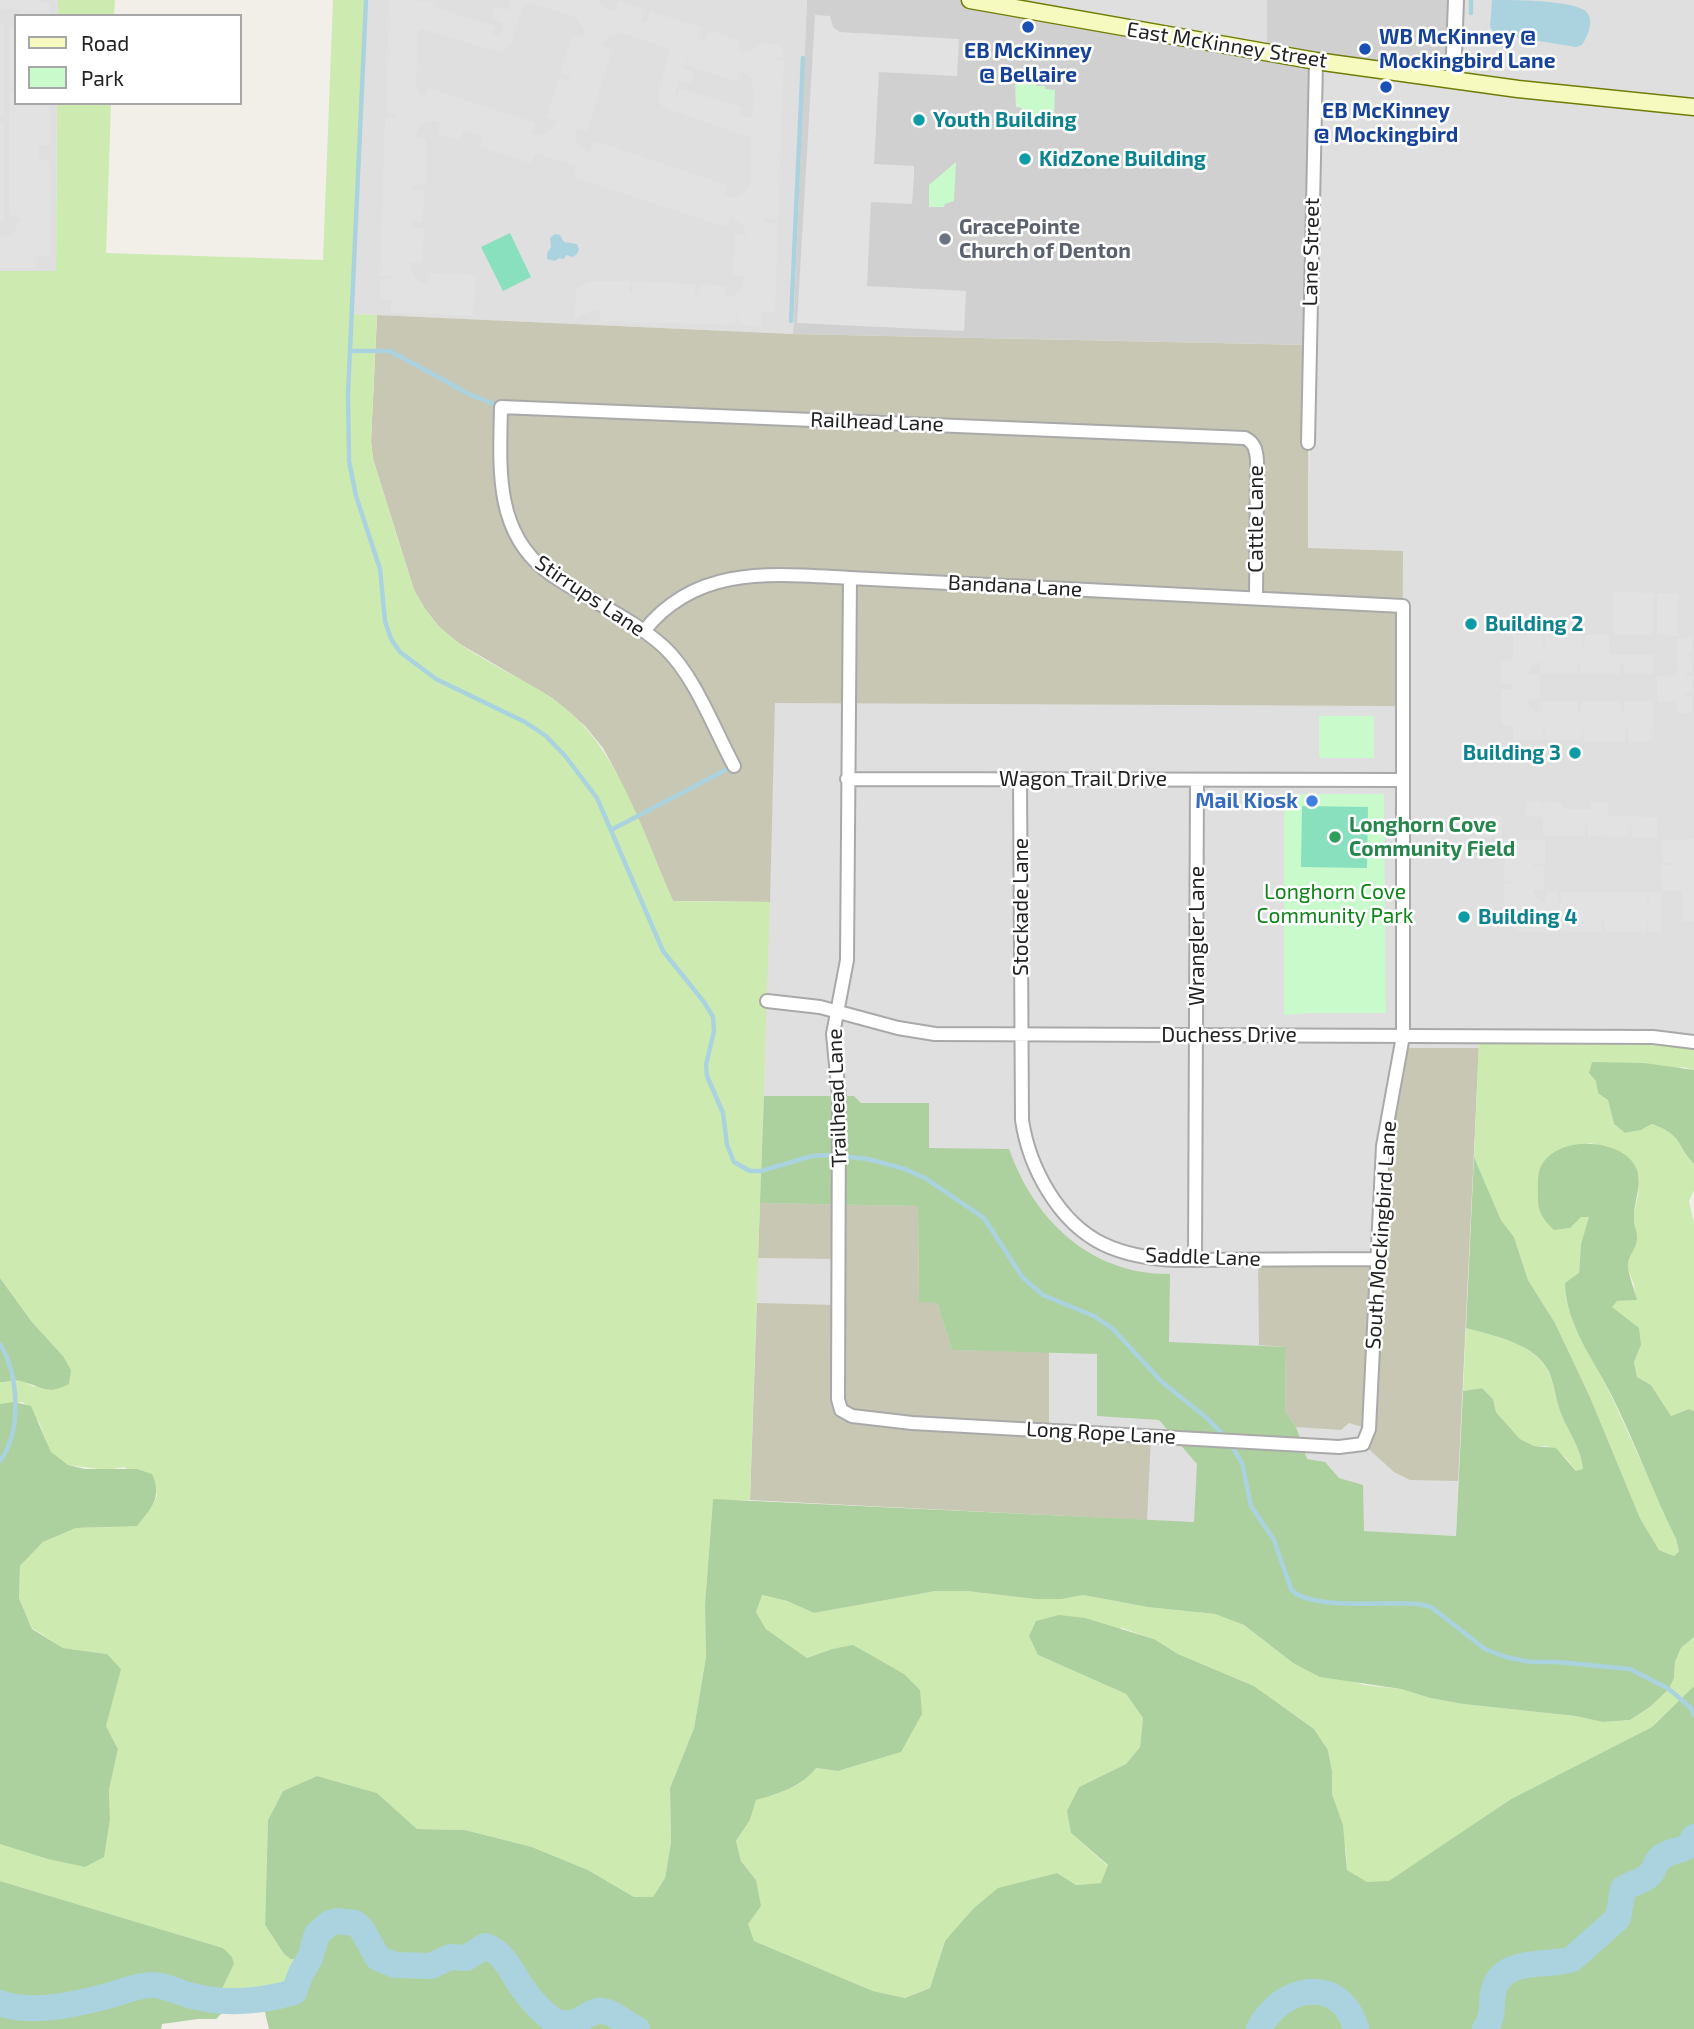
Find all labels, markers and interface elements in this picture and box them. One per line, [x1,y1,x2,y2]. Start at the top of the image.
legend [14,14,242,105]
street label: East McKinney Street [1125,17,1329,73]
marker: EB McKinney @ Bellaire [1020,19,1036,35]
place label: WB McKinney @ Mockingbird Lane [1379,24,1556,74]
text: Road [81,30,129,55]
place label: EB McKinney @ Bellaire [964,38,1092,88]
marker: WB McKinney @ Mockingbird Lane [1357,41,1373,57]
text: Park [81,65,124,90]
marker: EB McKinney @ Mockingbird [1378,79,1394,95]
place label: EB McKinney @ Mockingbird [1314,98,1458,148]
place label: Youth Building [933,107,1077,133]
marker: Youth Building [911,112,927,128]
place label: KidZone Building [1039,146,1206,172]
marker: KidZone Building [1017,151,1033,167]
street label: Lane Street [1297,197,1325,307]
place label: GracePointe Church of Denton [959,214,1131,264]
marker: GracePointe Church of Denton [937,231,953,247]
street label: Railhead Lane [810,407,944,437]
street label: Cattle Lane [1243,465,1269,573]
street label: Stirrups Lane [530,550,650,642]
street label: Bandana Lane [947,570,1083,602]
place label: Building 2 [1485,611,1583,637]
marker: Building 2 [1463,616,1479,632]
place label: Building 3 [1463,740,1561,766]
marker: Building 3 [1567,745,1583,761]
street label: Wagon Trail Drive [999,766,1167,792]
place label: Mail Kiosk [1195,788,1298,814]
marker: Mail Kiosk [1304,793,1320,809]
place label: Longhorn Cove Community Field [1349,812,1515,862]
marker: Longhorn Cove Community Field [1327,829,1343,845]
street label: Stockade Lane [1008,838,1034,976]
street label: Wrangler Lane [1184,866,1210,1006]
park label: Longhorn Cove Community Park [1257,879,1413,929]
place label: Building 4 [1478,904,1578,930]
marker: Building 4 [1456,909,1472,925]
street label: Duchess Drive [1161,1022,1297,1048]
street label: Trailhead Lane [822,1028,852,1168]
street label: South Mockingbird Lane [1360,1120,1402,1350]
street label: Saddle Lane [1145,1242,1261,1272]
street label: Long Rope Lane [1025,1416,1177,1450]

